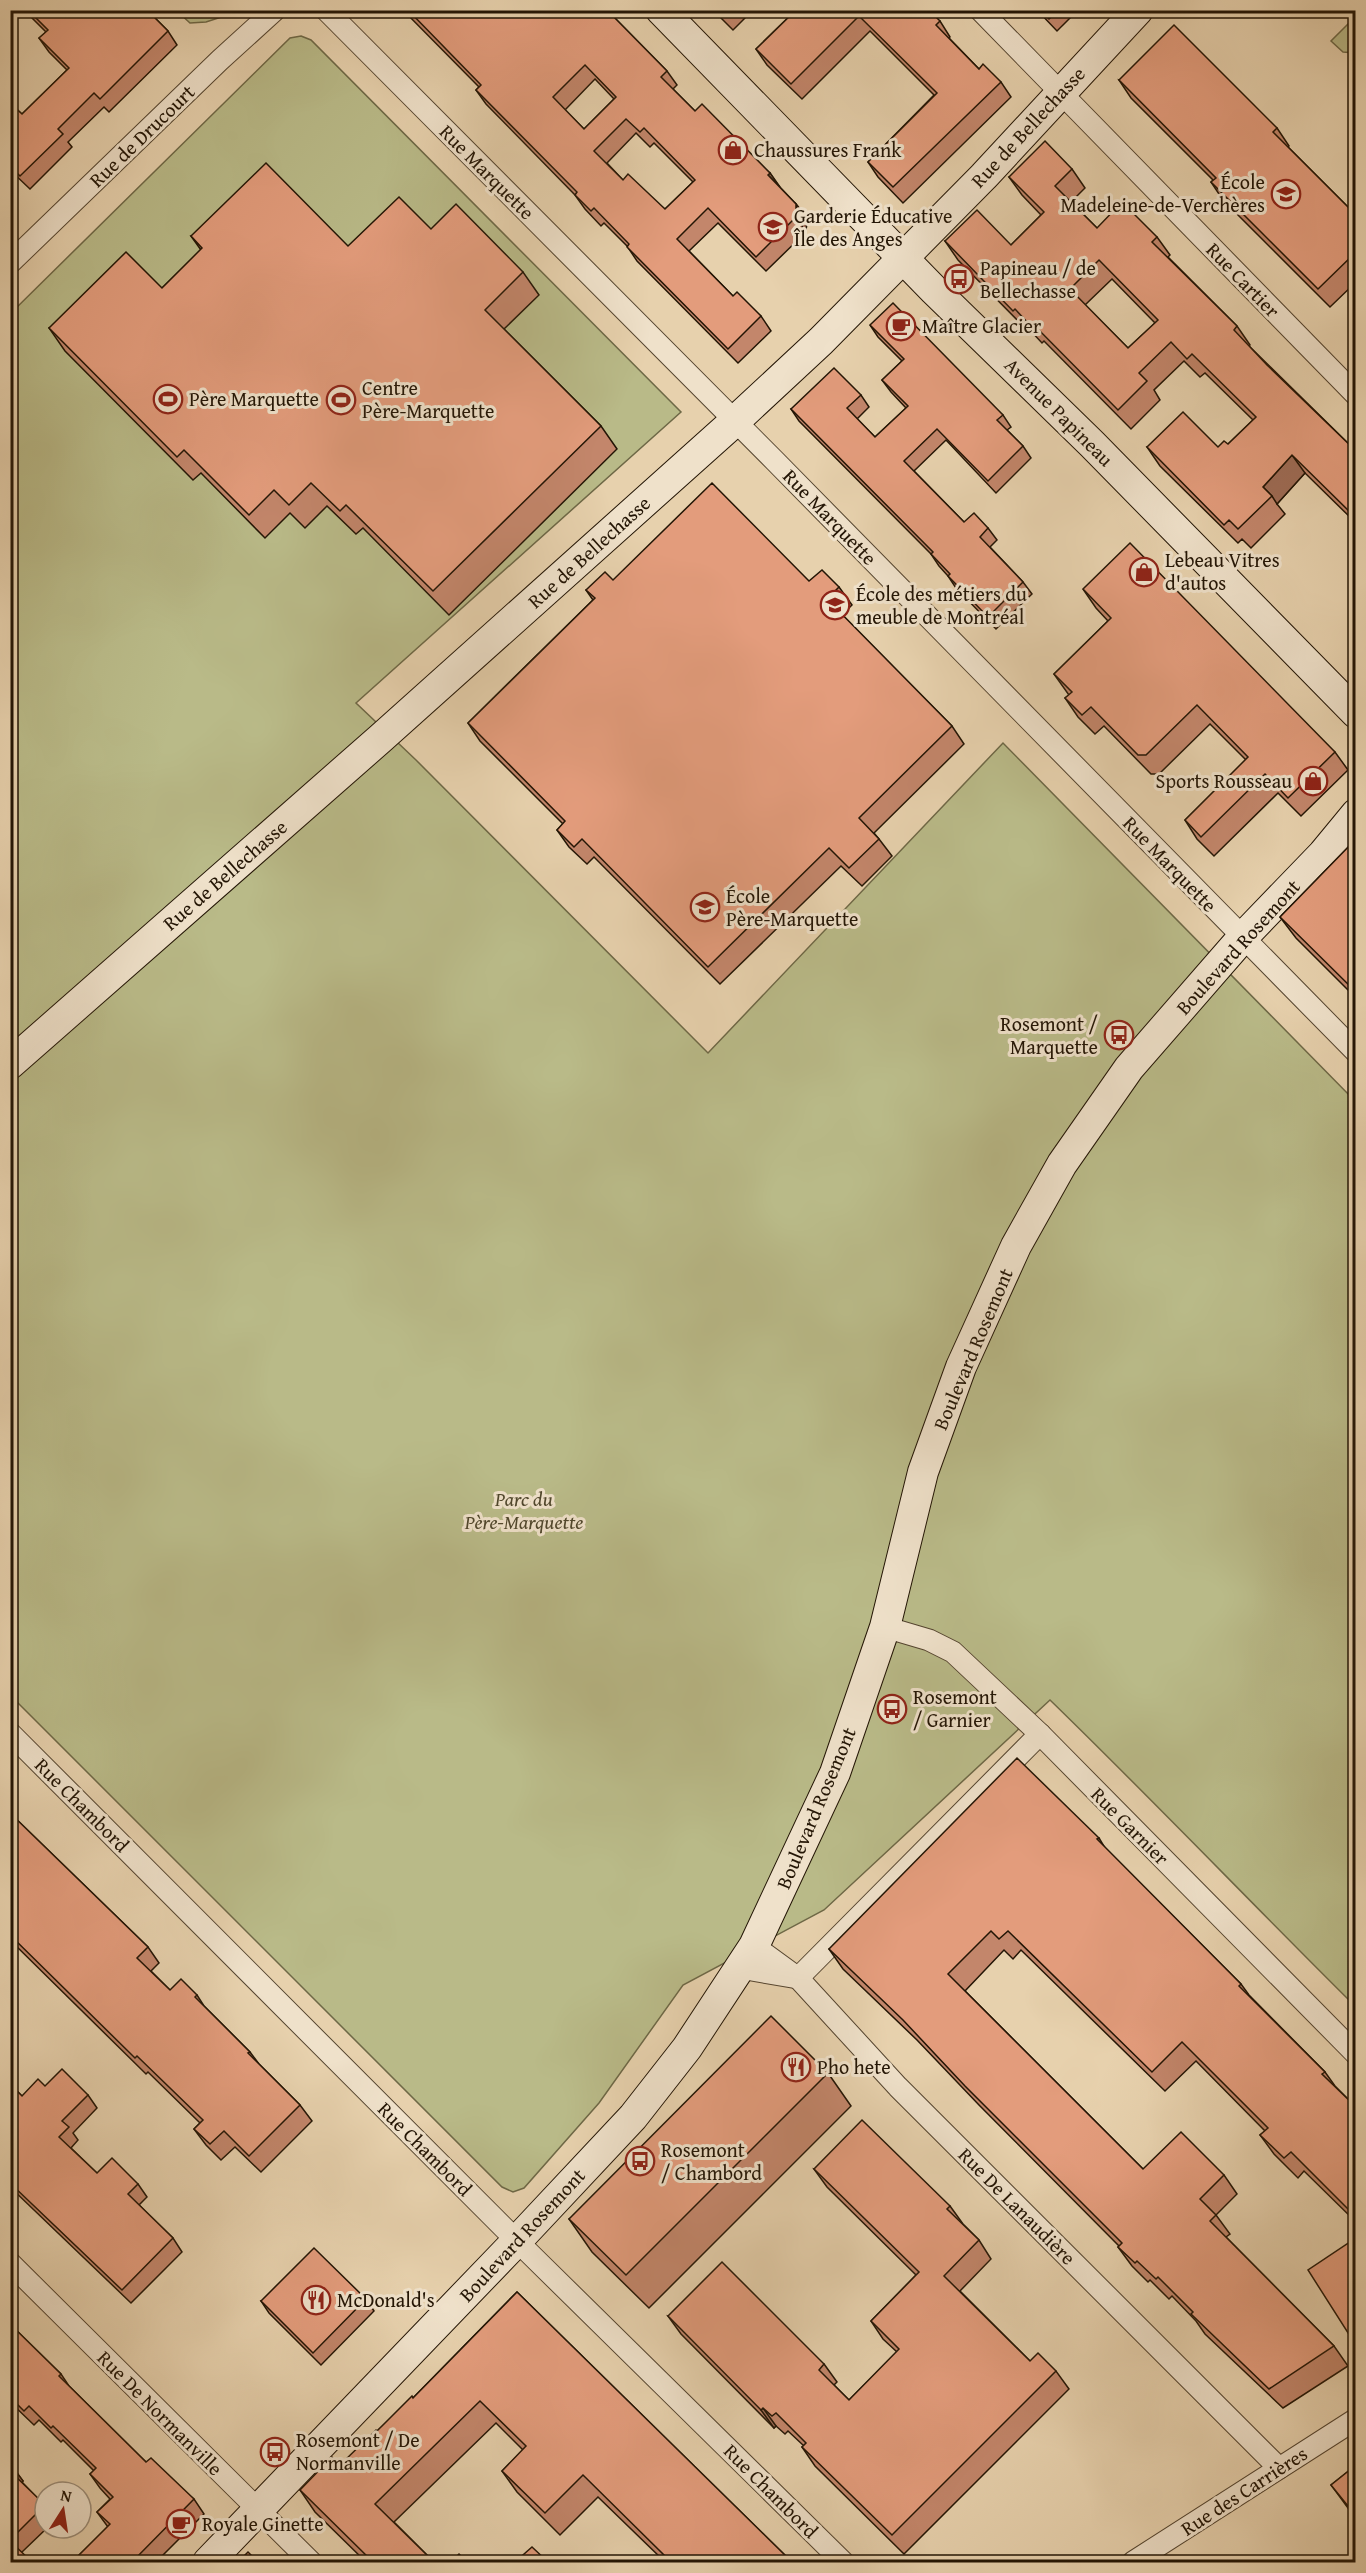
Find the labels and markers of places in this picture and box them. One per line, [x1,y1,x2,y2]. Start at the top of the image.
shop icon: Chaussures Frank [717,134,749,166]
place label: Chaussures Frank [754,135,902,164]
place label: École Madeleine-de-Verchères [1060,167,1265,219]
school or university icon: École Madeleine-de-Verchères [1270,178,1302,210]
place label: Garderie Éducative Île des Anges [793,201,952,253]
school or university icon: Garderie Éducative Île des Anges [757,211,789,243]
place label: Papineau / de Bellechasse [980,253,1096,305]
bus stop icon: Papineau / de Bellechasse [943,263,975,295]
cafe icon: Maître Glacier [885,310,917,342]
place label: Maître Glacier [922,311,1041,340]
place label: Centre Père-Marquette [362,373,494,425]
sports icon: Père Marquette [152,383,184,415]
place label: Père Marquette [189,384,319,413]
sports icon: Centre Père-Marquette [325,384,357,416]
place label: Lebeau Vitres d'autos [1165,545,1280,597]
shop icon: Lebeau Vitres d'autos [1128,556,1160,588]
place label: École des métiers du meuble de Montréal [856,579,1027,631]
school or university icon: École des métiers du meuble de Montréal [819,589,851,621]
shop icon: Sports Rousseau [1297,765,1329,797]
place label: Sports Rousseau [1156,766,1292,795]
place label: École Père-Marquette [726,881,858,933]
school or university icon: École Père-Marquette [689,891,721,923]
place label: Rosemont / Marquette [1000,1009,1098,1061]
bus stop icon: Rosemont / Marquette [1103,1019,1135,1051]
place label: Rosemont / Garnier [913,1682,997,1734]
bus stop icon: Rosemont / Garnier [876,1693,908,1725]
restaurant icon: Pho hete [780,2051,812,2083]
place label: Pho hete [817,2052,891,2081]
place label: Rosemont / Chambord [661,2135,762,2187]
bus stop icon: Rosemont / Chambord [624,2145,656,2177]
restaurant icon: McDonald's [300,2284,332,2316]
place label: McDonald's [337,2285,435,2314]
place label: Rosemont / De Normanville [296,2425,420,2477]
bus stop icon: Rosemont / De Normanville [259,2436,291,2468]
cafe icon: Royale Ginette [165,2508,197,2540]
place label: Royale Ginette [202,2509,324,2538]

